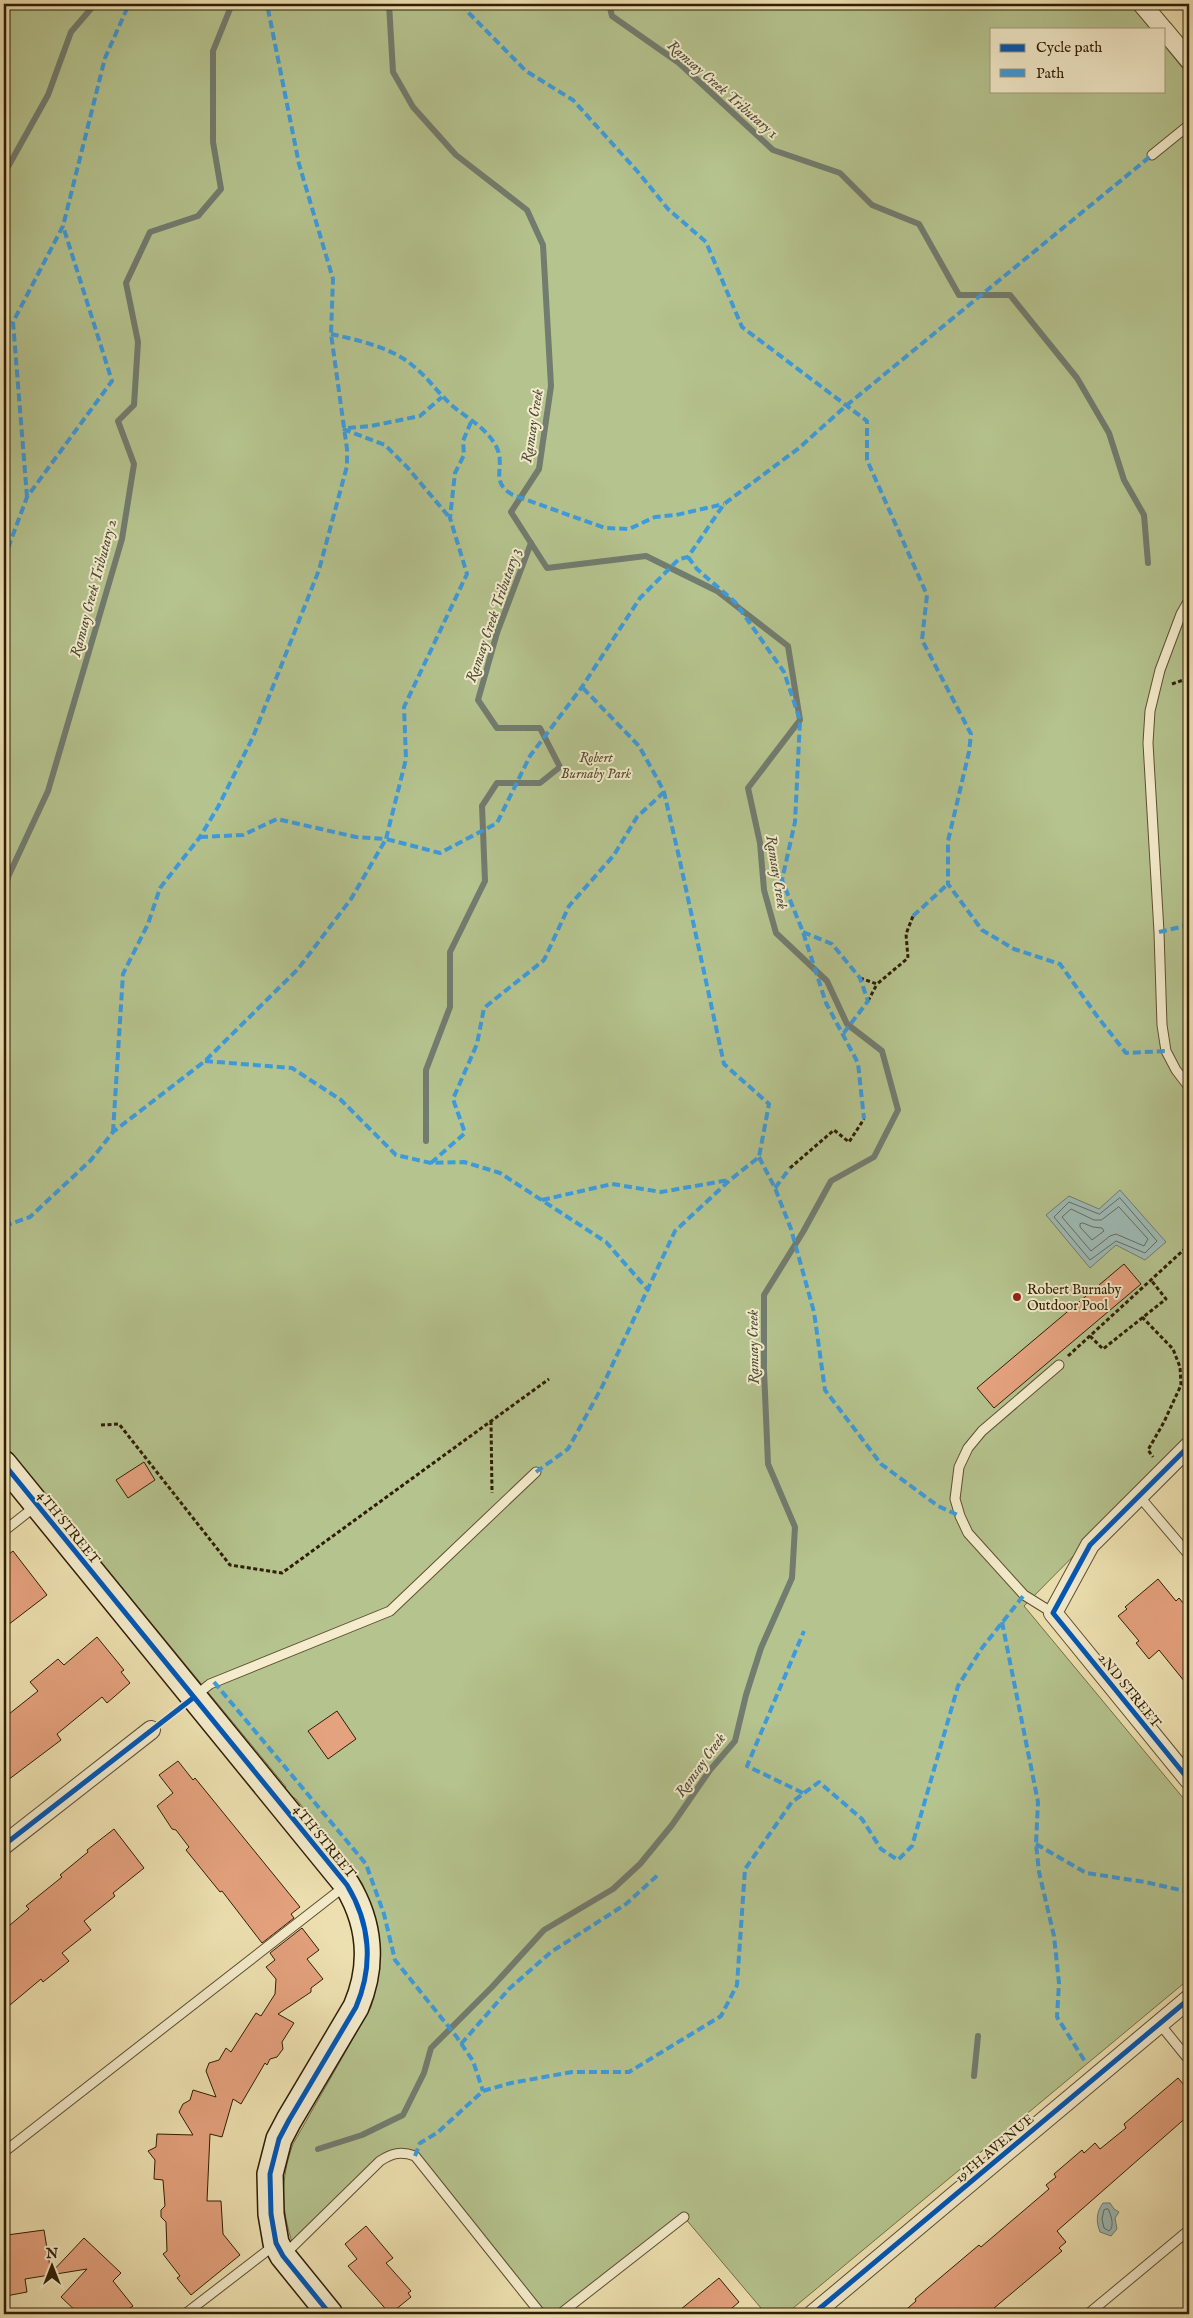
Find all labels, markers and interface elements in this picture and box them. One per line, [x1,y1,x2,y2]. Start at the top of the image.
legend [990,28,1166,92]
water label: Ramsay Creek Tributary 1 [663,36,782,143]
text: Cycle path [1036,38,1102,57]
text: Path [1036,64,1064,83]
water label: Ramsay Creek [517,388,548,464]
water label: Ramsay Creek Tributary 2 [66,517,121,659]
water label: Ramsay Creek Tributary 3 [462,545,525,685]
park label: Robert Burnaby Park [561,749,632,783]
water label: Ramsay Creek [761,834,792,910]
place label: Robert Burnaby Outdoor Pool [1027,1281,1122,1315]
marker: Robert Burnaby Outdoor Pool [1011,1291,1023,1303]
water label: Ramsay Creek [743,1310,764,1384]
street label: 4TH STREET [33,1487,104,1569]
street label: 2ND STREET [1094,1650,1165,1732]
water label: Ramsay Creek [671,1730,730,1801]
street label: 4TH STREET [289,1801,360,1883]
street label: 19TH AVENUE [951,2110,1038,2187]
north arrow [28,2240,78,2290]
text: N [45,2245,58,2263]

